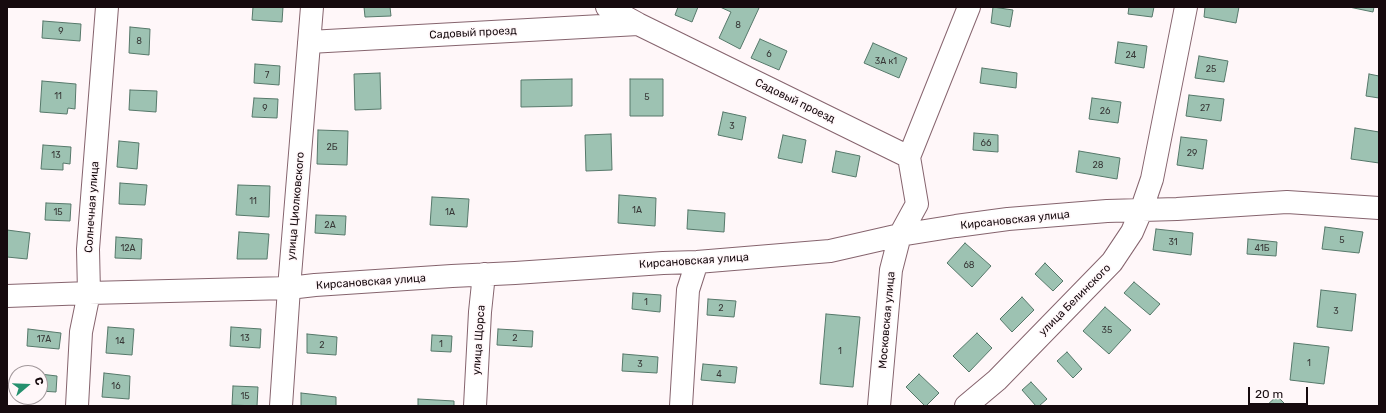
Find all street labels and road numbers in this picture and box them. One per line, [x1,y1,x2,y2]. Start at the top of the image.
street label: Садовый проезд [429,24,517,42]
street label: Садовый проезд [753,76,837,126]
street label: улица Циолковского [285,151,307,261]
street label: Солнечная улица [82,161,102,253]
street label: Кирсановская улица [960,208,1070,232]
street label: Кирсановская улица [639,251,749,271]
street label: улица Белинского [1036,261,1114,339]
street label: Московская улица [876,271,898,369]
street label: Кирсановская улица [316,272,426,292]
street label: улица Щорса [470,305,488,375]

